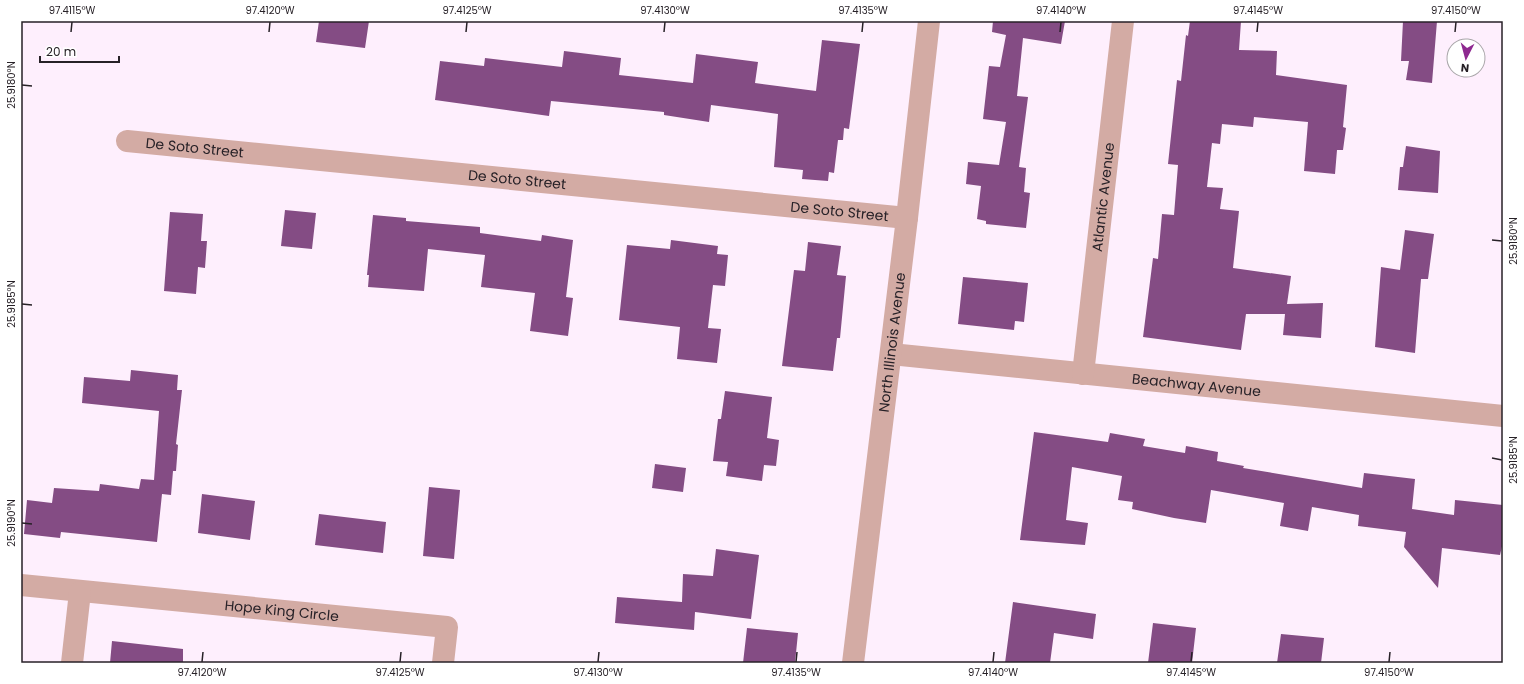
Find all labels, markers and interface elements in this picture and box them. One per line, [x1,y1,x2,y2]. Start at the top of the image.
text: 97.4115°W [49,3,96,18]
text: 97.4120°W [245,3,295,18]
text: 97.4125°W [442,3,492,18]
text: 97.4130°W [640,3,690,18]
text: 97.4135°W [838,3,888,18]
text: 97.4140°W [1036,3,1086,18]
text: 97.4145°W [1233,3,1283,18]
text: 97.4150°W [1431,3,1481,18]
scale bar [40,38,119,64]
north arrow [1446,38,1486,78]
text: 20 m [46,43,76,60]
text: N [1460,60,1470,76]
text: 25.9180°N [4,61,19,109]
street label: De Soto Street [145,133,245,162]
street label: Atlantic Avenue [1087,141,1119,253]
street label: De Soto Street [467,165,567,194]
street label: De Soto Street [790,197,889,226]
text: 25.9180°N [1506,217,1521,265]
street label: North Illinois Avenue [874,271,910,413]
text: 25.9185°N [4,280,19,328]
street label: Beachway Avenue [1131,368,1262,401]
text: 25.9185°N [1506,436,1521,484]
text: 25.9190°N [4,499,19,547]
street label: Hope King Circle [224,595,340,626]
text: 97.4120°W [177,665,227,680]
text: 97.4125°W [375,665,425,680]
text: 97.4130°W [573,665,623,680]
text: 97.4135°W [771,665,821,680]
text: 97.4140°W [968,665,1018,680]
text: 97.4145°W [1166,665,1216,680]
text: 97.4150°W [1364,665,1414,680]

